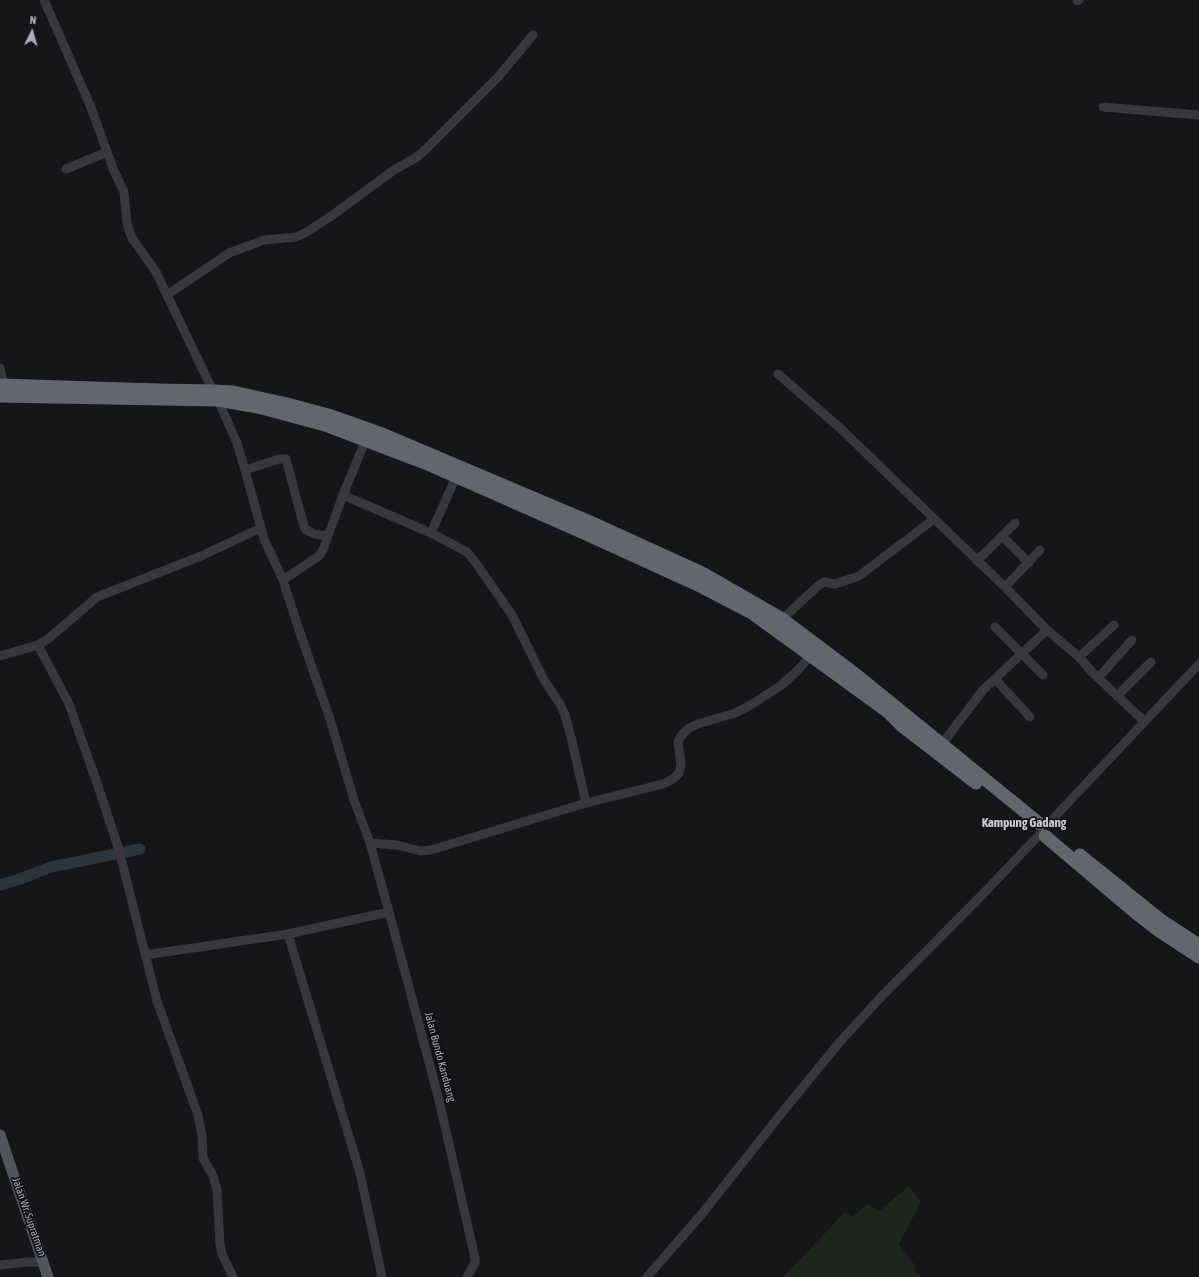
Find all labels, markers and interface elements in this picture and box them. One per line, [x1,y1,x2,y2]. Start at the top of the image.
north arrow [12,12,52,52]
text: N [29,14,37,26]
district label: Kampung Gadang [982,815,1066,831]
street label: Jalan Bundo Kanduang [422,1011,458,1103]
street label: Jalan Wr. Supratman [9,1176,49,1258]

